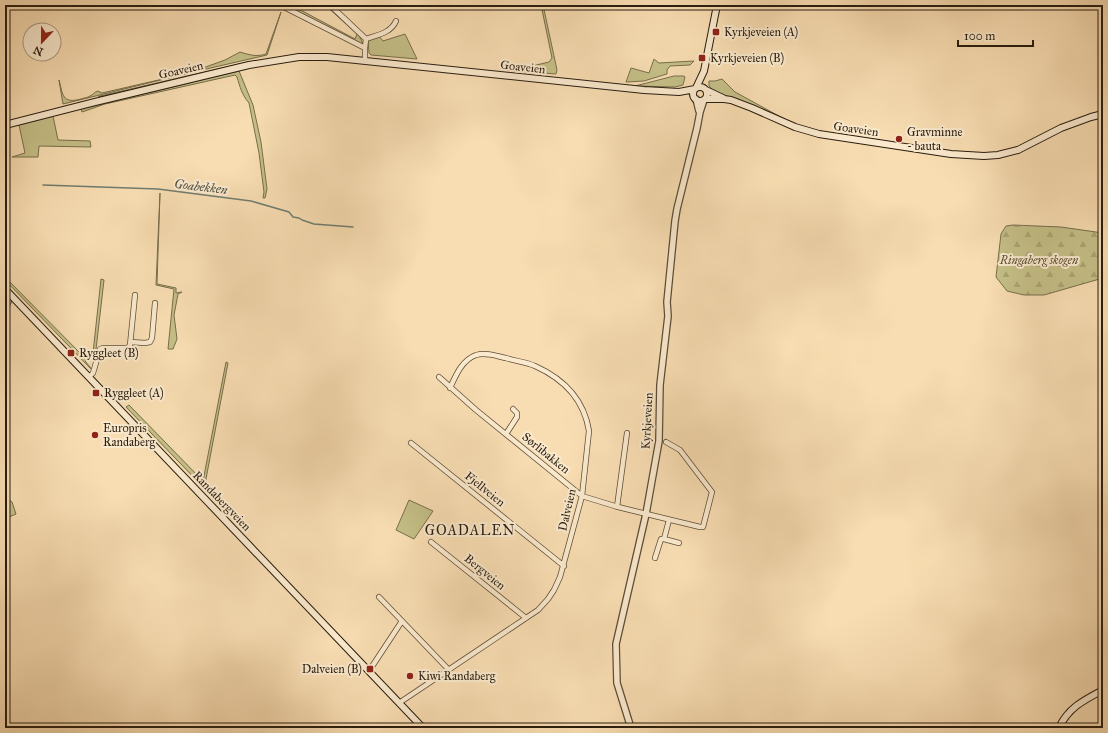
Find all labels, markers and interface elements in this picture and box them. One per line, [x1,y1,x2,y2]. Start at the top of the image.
north arrow [22,22,62,62]
scale bar [958,22,1033,48]
place label: Kyrkjeveien (A) [724,25,798,39]
marker: Kyrkjeveien (A) [711,27,721,37]
text: 100 m [964,29,995,43]
text: N [31,43,45,59]
place label: Kyrkjeveien (B) [710,51,784,65]
marker: Kyrkjeveien (B) [697,53,707,63]
street label: Goaveien [157,58,205,82]
street label: Goaveien [500,58,547,76]
street label: Goaveien [833,119,880,139]
place label: Gravminne - bauta [907,125,962,153]
marker: Gravminne - bauta [894,134,904,144]
water label: Goabekken [173,176,229,198]
park label: Ringaberg skogen [999,253,1079,267]
place label: Ryggleet (B) [79,346,139,361]
marker: Ryggleet (B) [66,348,76,358]
place label: Ryggleet (A) [104,386,164,401]
marker: Ryggleet (A) [91,388,101,398]
street label: Kyrkjeveien [639,392,656,450]
place label: Europris Randaberg [103,421,155,450]
marker: Europris Randaberg [90,430,100,440]
street label: Sørlibakken [519,430,573,477]
street label: Randabergveien [189,468,254,535]
street label: Fjellveien [462,469,508,510]
street label: Dalveien [555,487,579,533]
district label: GOADALEN [425,522,515,539]
street label: Bergveien [461,551,509,594]
place label: Dalveien (B) [302,662,362,676]
marker: Dalveien (B) [365,664,375,674]
place label: Kiwi Randaberg [418,669,496,684]
marker: Kiwi Randaberg [405,671,415,681]

